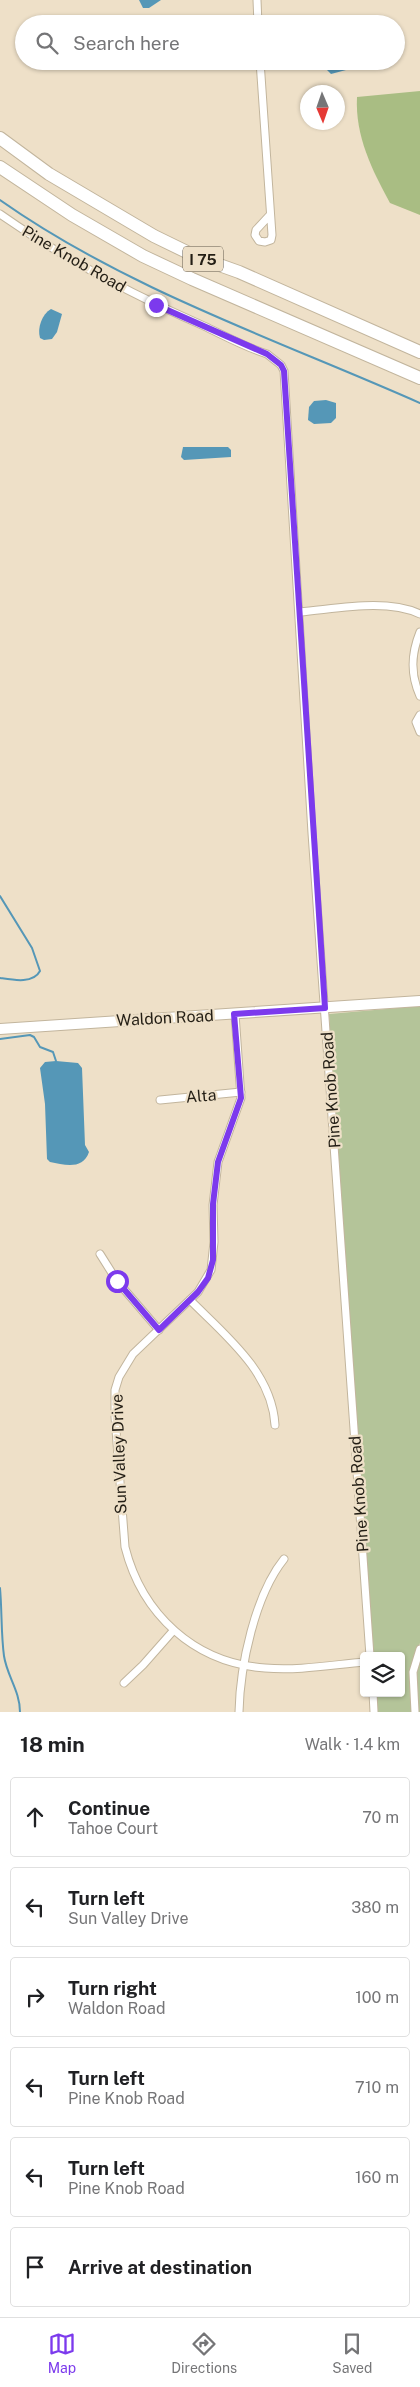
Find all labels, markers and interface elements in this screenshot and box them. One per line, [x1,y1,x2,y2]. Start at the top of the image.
search box [15,15,405,70]
icon: search [33,29,61,57]
text: Search here [73,32,180,54]
north arrow [300,85,345,130]
street label: Pine Knob Road [19,222,129,296]
road number: I 75 [183,246,223,272]
route end [145,294,168,317]
street label: Waldon Road [116,1006,214,1030]
street label: Pine Knob Road [317,1031,345,1149]
street label: Alta [185,1085,217,1107]
route start [106,1270,129,1293]
street label: Sun Valley Drive [107,1393,131,1515]
street label: Pine Knob Road [345,1435,373,1553]
map controls [360,1652,405,1697]
button: layers [360,1652,405,1697]
text: 18 min [20,1732,85,1757]
text: Walk · 1.4 km [305,1735,400,1754]
text: Continue [68,1797,150,1819]
icon: ahead [21,1803,49,1831]
text: 70 m [362,1808,399,1827]
text: Tahoe Court [68,1819,158,1838]
text: Turn left [68,1887,145,1909]
icon: left [21,1893,49,1921]
text: 380 m [351,1898,399,1917]
text: Sun Valley Drive [68,1909,188,1928]
text: Turn right [68,1977,157,1999]
icon: right [21,1983,49,2011]
text: 100 m [355,1988,399,2007]
text: Waldon Road [68,1999,165,2018]
text: Turn left [68,2067,145,2089]
icon: left [21,2073,49,2101]
text: 710 m [355,2078,399,2097]
text: Pine Knob Road [68,2089,185,2108]
text: Turn left [68,2157,145,2179]
icon: left [21,2163,49,2191]
text: 160 m [355,2168,399,2187]
text: Pine Knob Road [68,2179,185,2198]
icon: arrive [21,2253,49,2281]
text: Arrive at destination [68,2256,252,2278]
tab: Map [48,2330,76,2376]
tab: Directions [171,2330,237,2376]
tab: Saved [332,2330,372,2376]

